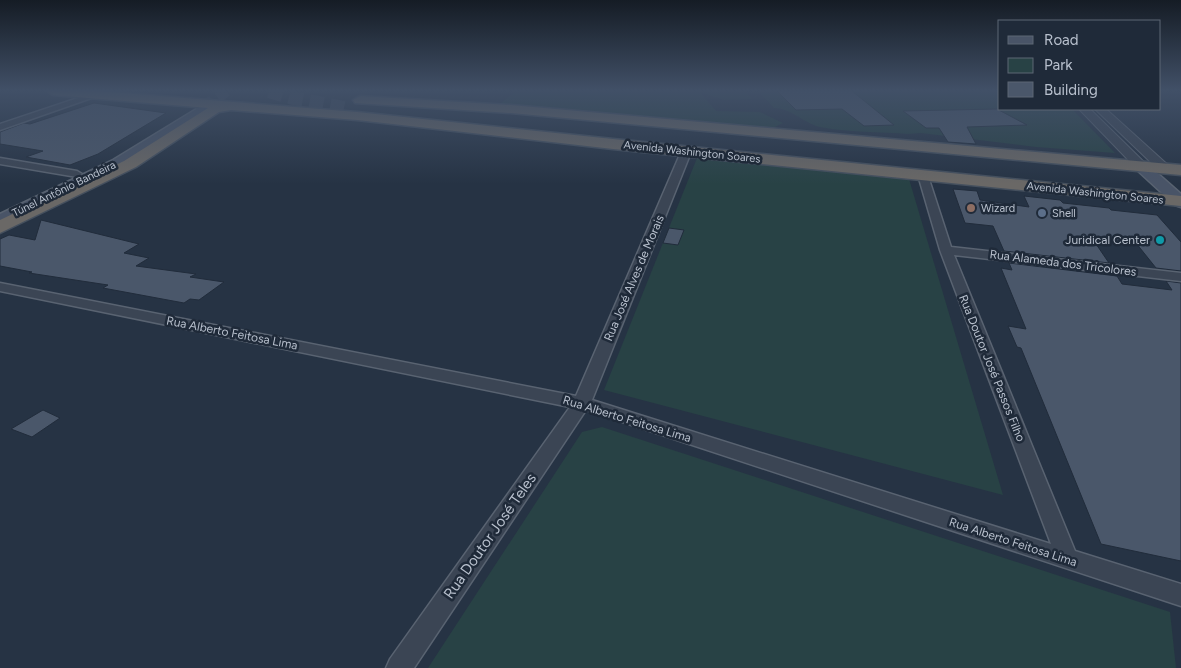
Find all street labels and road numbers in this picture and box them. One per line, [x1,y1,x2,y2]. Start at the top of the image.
street label: Avenida Washington Soares [623,138,761,166]
street label: Túnel Antônio Bandeira [10,158,118,220]
street label: Avenida Washington Soares [1026,179,1164,207]
street label: Rua José Alves de Morais [601,212,667,343]
street label: Rua Alameda dos Tricolores [989,247,1138,279]
street label: Rua Doutor José Passos Filho [956,292,1028,444]
street label: Rua Alberto Feitosa Lima [165,313,299,353]
street label: Rua Alberto Feitosa Lima [561,393,693,445]
street label: Rua Doutor José Teles [440,470,540,602]
street label: Rua Alberto Feitosa Lima [947,515,1079,569]

